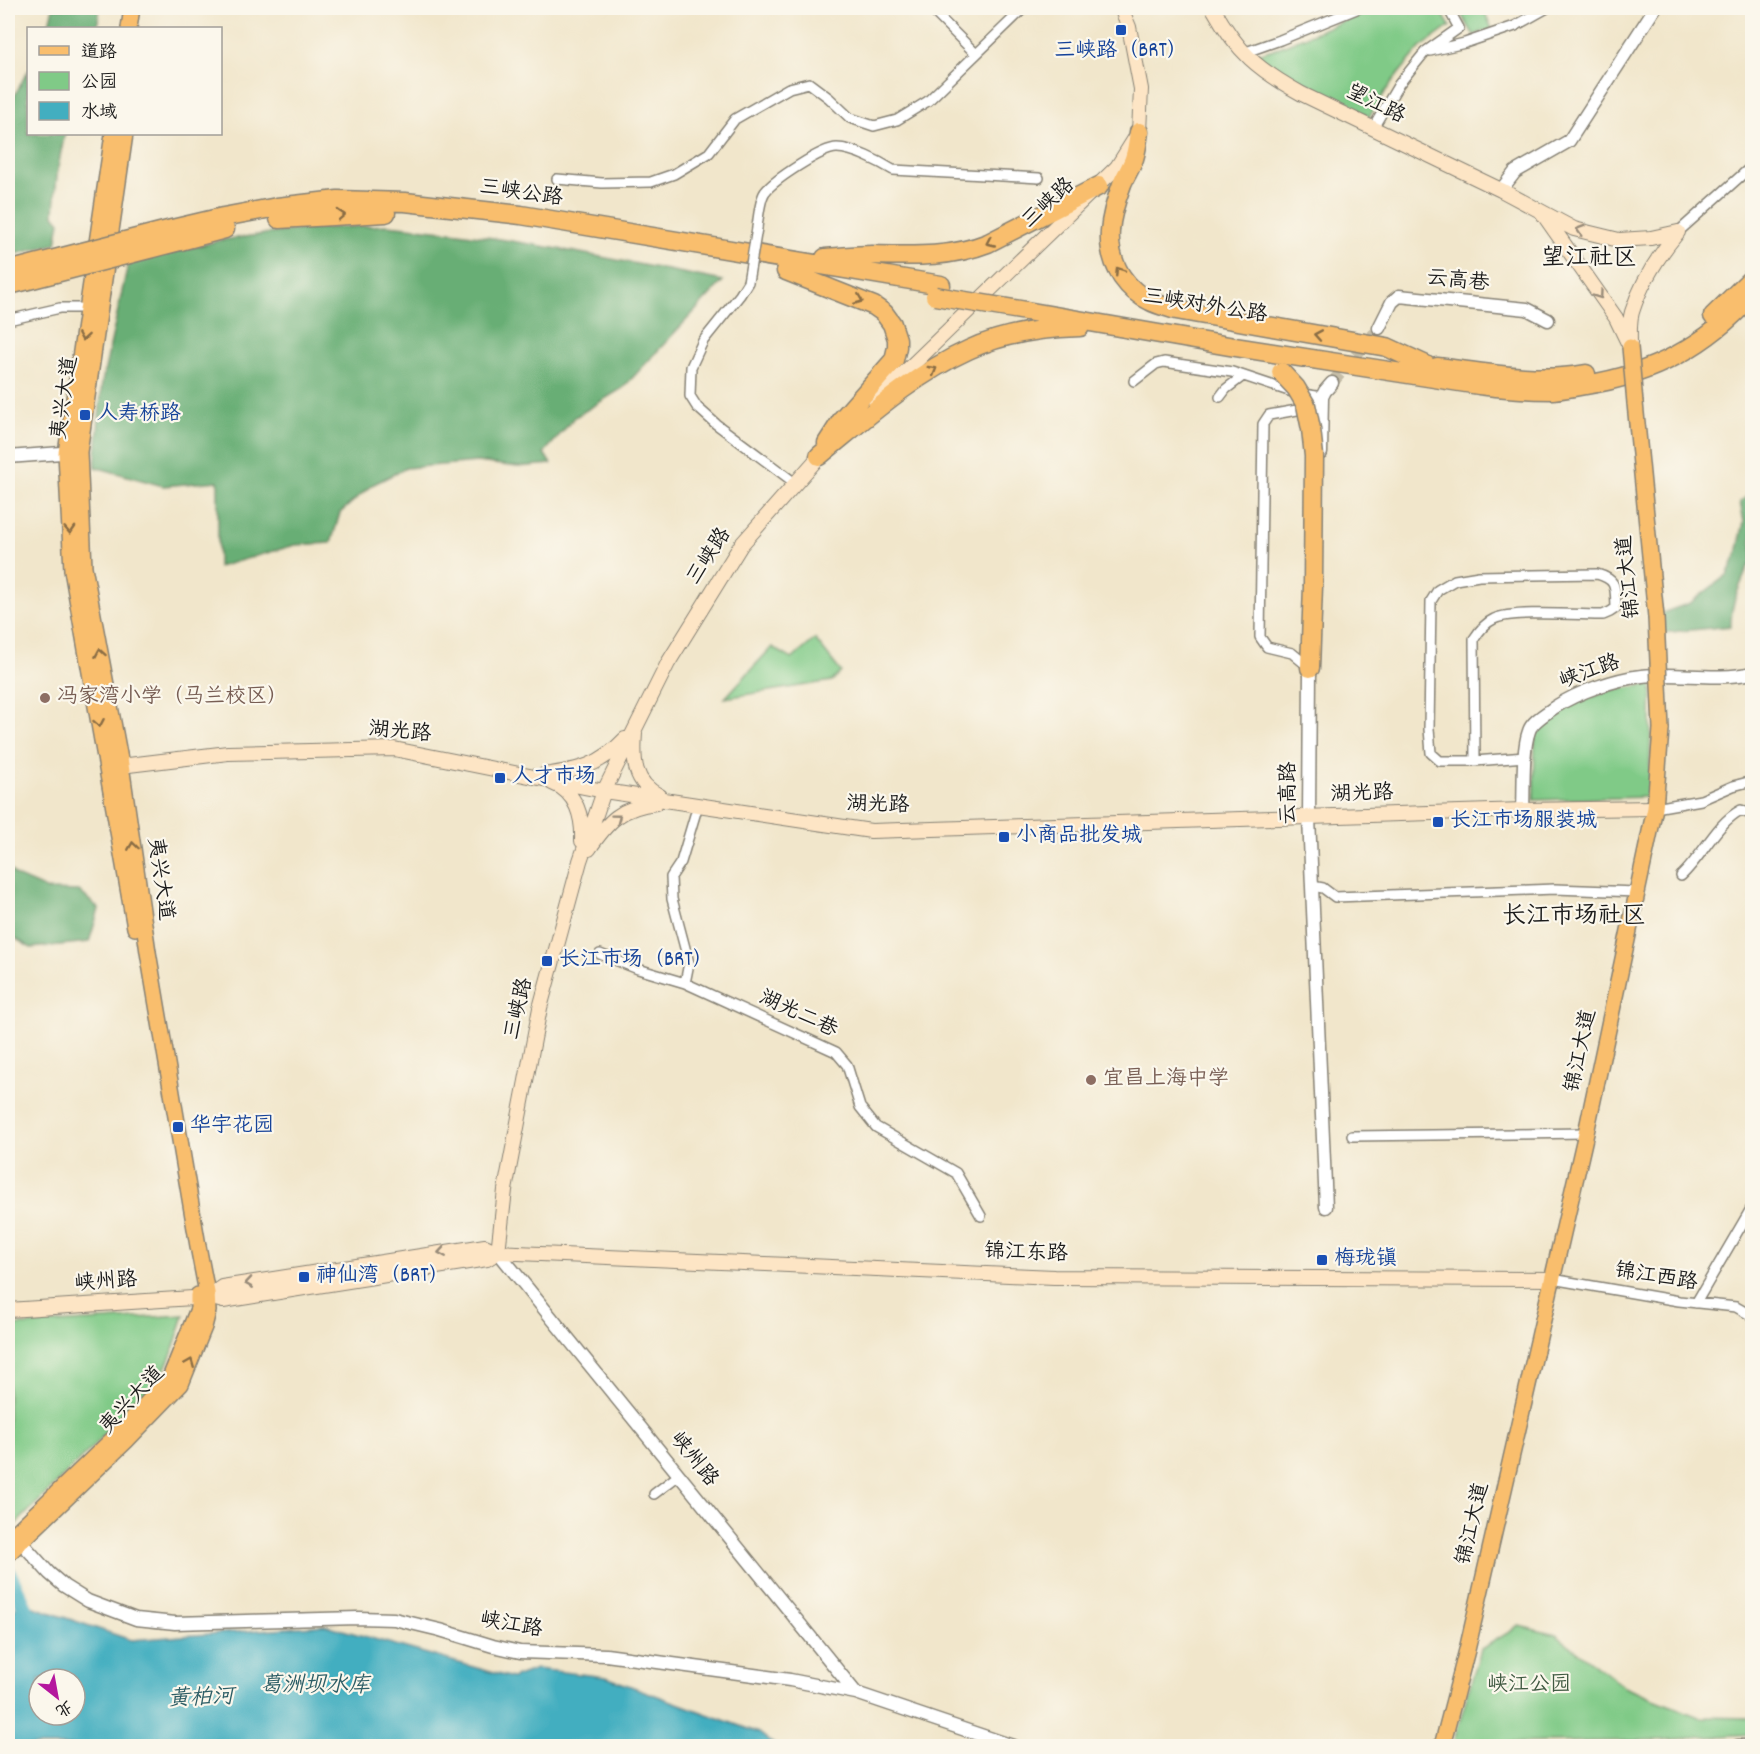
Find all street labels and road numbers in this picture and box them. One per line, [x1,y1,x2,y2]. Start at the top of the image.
street label: 望江路 [1340,78,1410,132]
street label: 三峡路 [1016,172,1082,236]
street label: 三峡公路 [477,173,565,215]
street label: 云高巷 [1425,264,1491,300]
street label: 三峡对外公路 [1140,282,1270,332]
street label: 夷兴大道 [45,354,87,442]
street label: 三峡路 [680,522,740,592]
street label: 锦江大道 [1611,534,1649,620]
street label: 峡江路 [1555,648,1625,698]
street label: 湖光路 [367,715,433,751]
street label: 云高路 [1275,762,1305,825]
street label: 湖光路 [1330,779,1394,811]
street label: 湖光路 [846,790,910,822]
street label: 夷兴大道 [138,835,180,923]
street label: 三峡路 [498,975,542,1043]
street label: 湖光二巷 [754,984,842,1046]
street label: 锦江大道 [1559,1007,1605,1095]
street label: 锦江东路 [984,1238,1068,1270]
street label: 锦江西路 [1612,1257,1700,1299]
street label: 峡州路 [74,1266,138,1300]
street label: 夷兴大道 [93,1360,173,1442]
street label: 峡州路 [662,1426,724,1494]
street label: 锦江大道 [1450,1480,1498,1568]
street label: 峡江路 [477,1606,545,1646]

